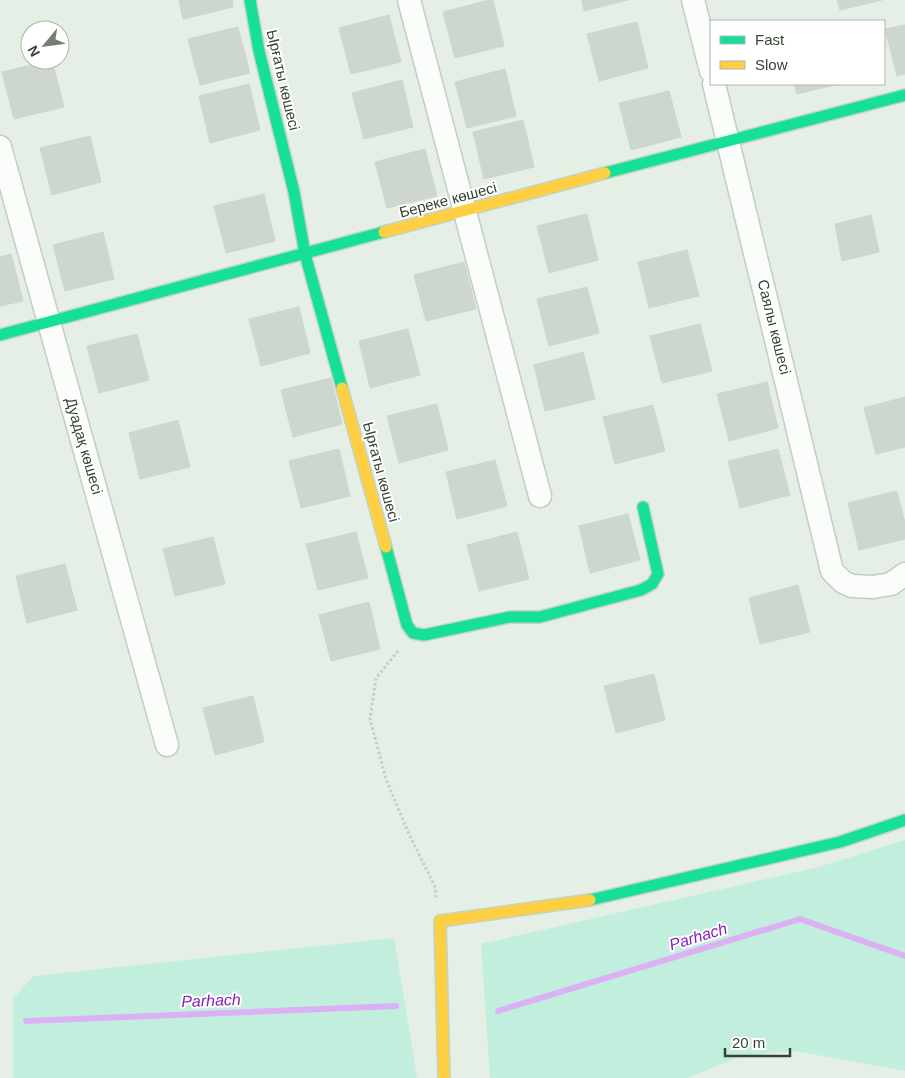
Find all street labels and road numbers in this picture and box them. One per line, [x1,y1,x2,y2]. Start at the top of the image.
street label: Ырғаты көшесі [264,28,303,132]
street label: Береке көшесі [397,178,498,221]
street label: Саялы көшесі [754,278,794,376]
street label: Дуадақ көшесі [63,395,106,496]
street label: Ырғаты көшесі [360,420,403,524]

